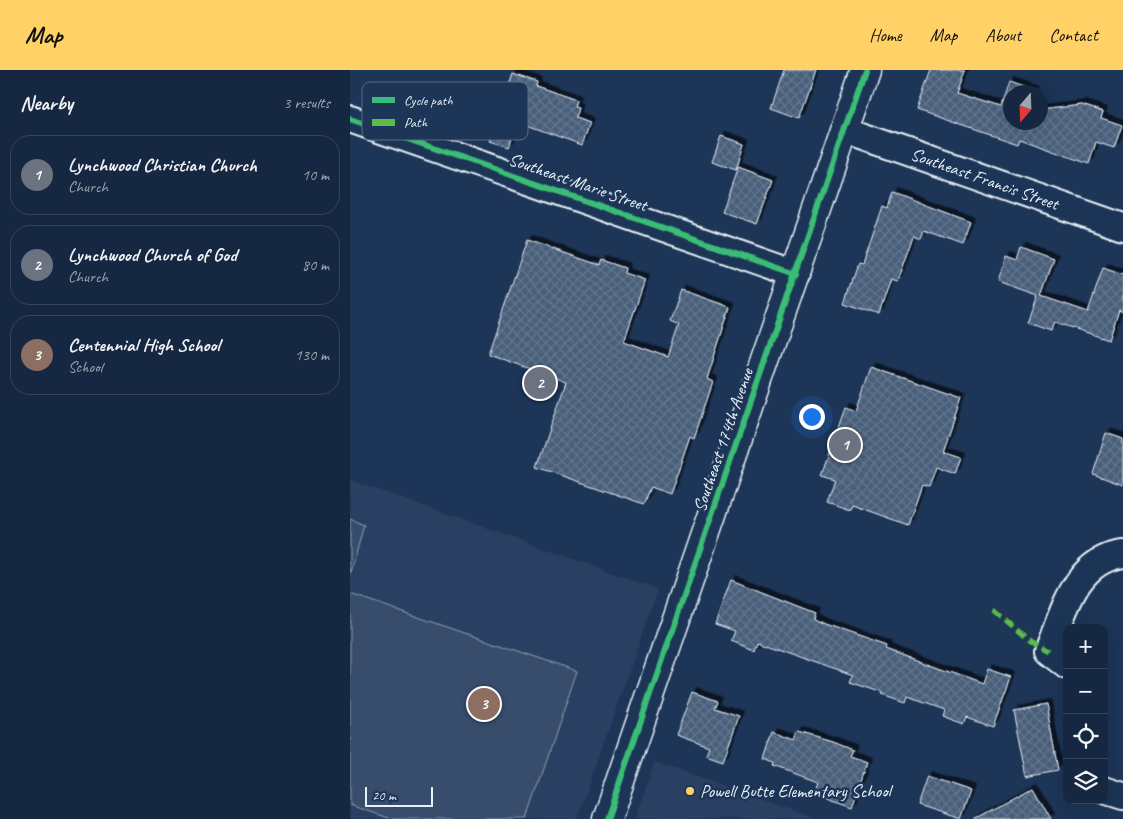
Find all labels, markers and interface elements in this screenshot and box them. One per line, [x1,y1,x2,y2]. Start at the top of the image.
text: Map [25,20,62,50]
text: Home [869,24,902,46]
text: Map [930,24,957,46]
text: About [985,24,1021,46]
text: Contact [1049,24,1098,46]
legend [362,82,528,140]
north arrow [1003,85,1048,130]
text: Nearby [20,90,73,116]
text: Cycle path [404,92,453,109]
text: 3 results [283,93,330,113]
text: Path [404,114,428,131]
street label: Southeast Francis Street [908,143,1064,215]
street label: Southeast Marie Street [506,148,652,217]
text: Lynchwood Christian Church [68,153,257,177]
text: 1 [33,165,41,185]
text: 10 m [302,165,329,185]
text: Church [68,177,108,197]
text: Lynchwood Church of God [68,243,237,267]
text: 2 [33,255,41,275]
text: 80 m [302,255,329,275]
text: Church [68,267,108,287]
text: Centennial High School [68,333,220,357]
text: 3 [33,345,41,365]
text: 130 m [295,345,329,365]
text: School [68,357,102,377]
pin: 2 [524,364,556,402]
street label: Southeast 174th Avenue [688,364,758,515]
your location [799,404,825,430]
pin: 1 [829,426,861,464]
map controls [1063,624,1108,804]
button: + [1063,624,1108,669]
button: − [1063,669,1108,714]
pin: 3 [468,685,500,723]
button: locate [1063,714,1108,759]
button: layers [1063,759,1108,804]
place label: Powell Butte Elementary School [700,780,893,802]
scale bar [365,784,432,807]
marker: Powell Butte Elementary School [684,785,696,797]
text: 20 m [372,787,396,804]

